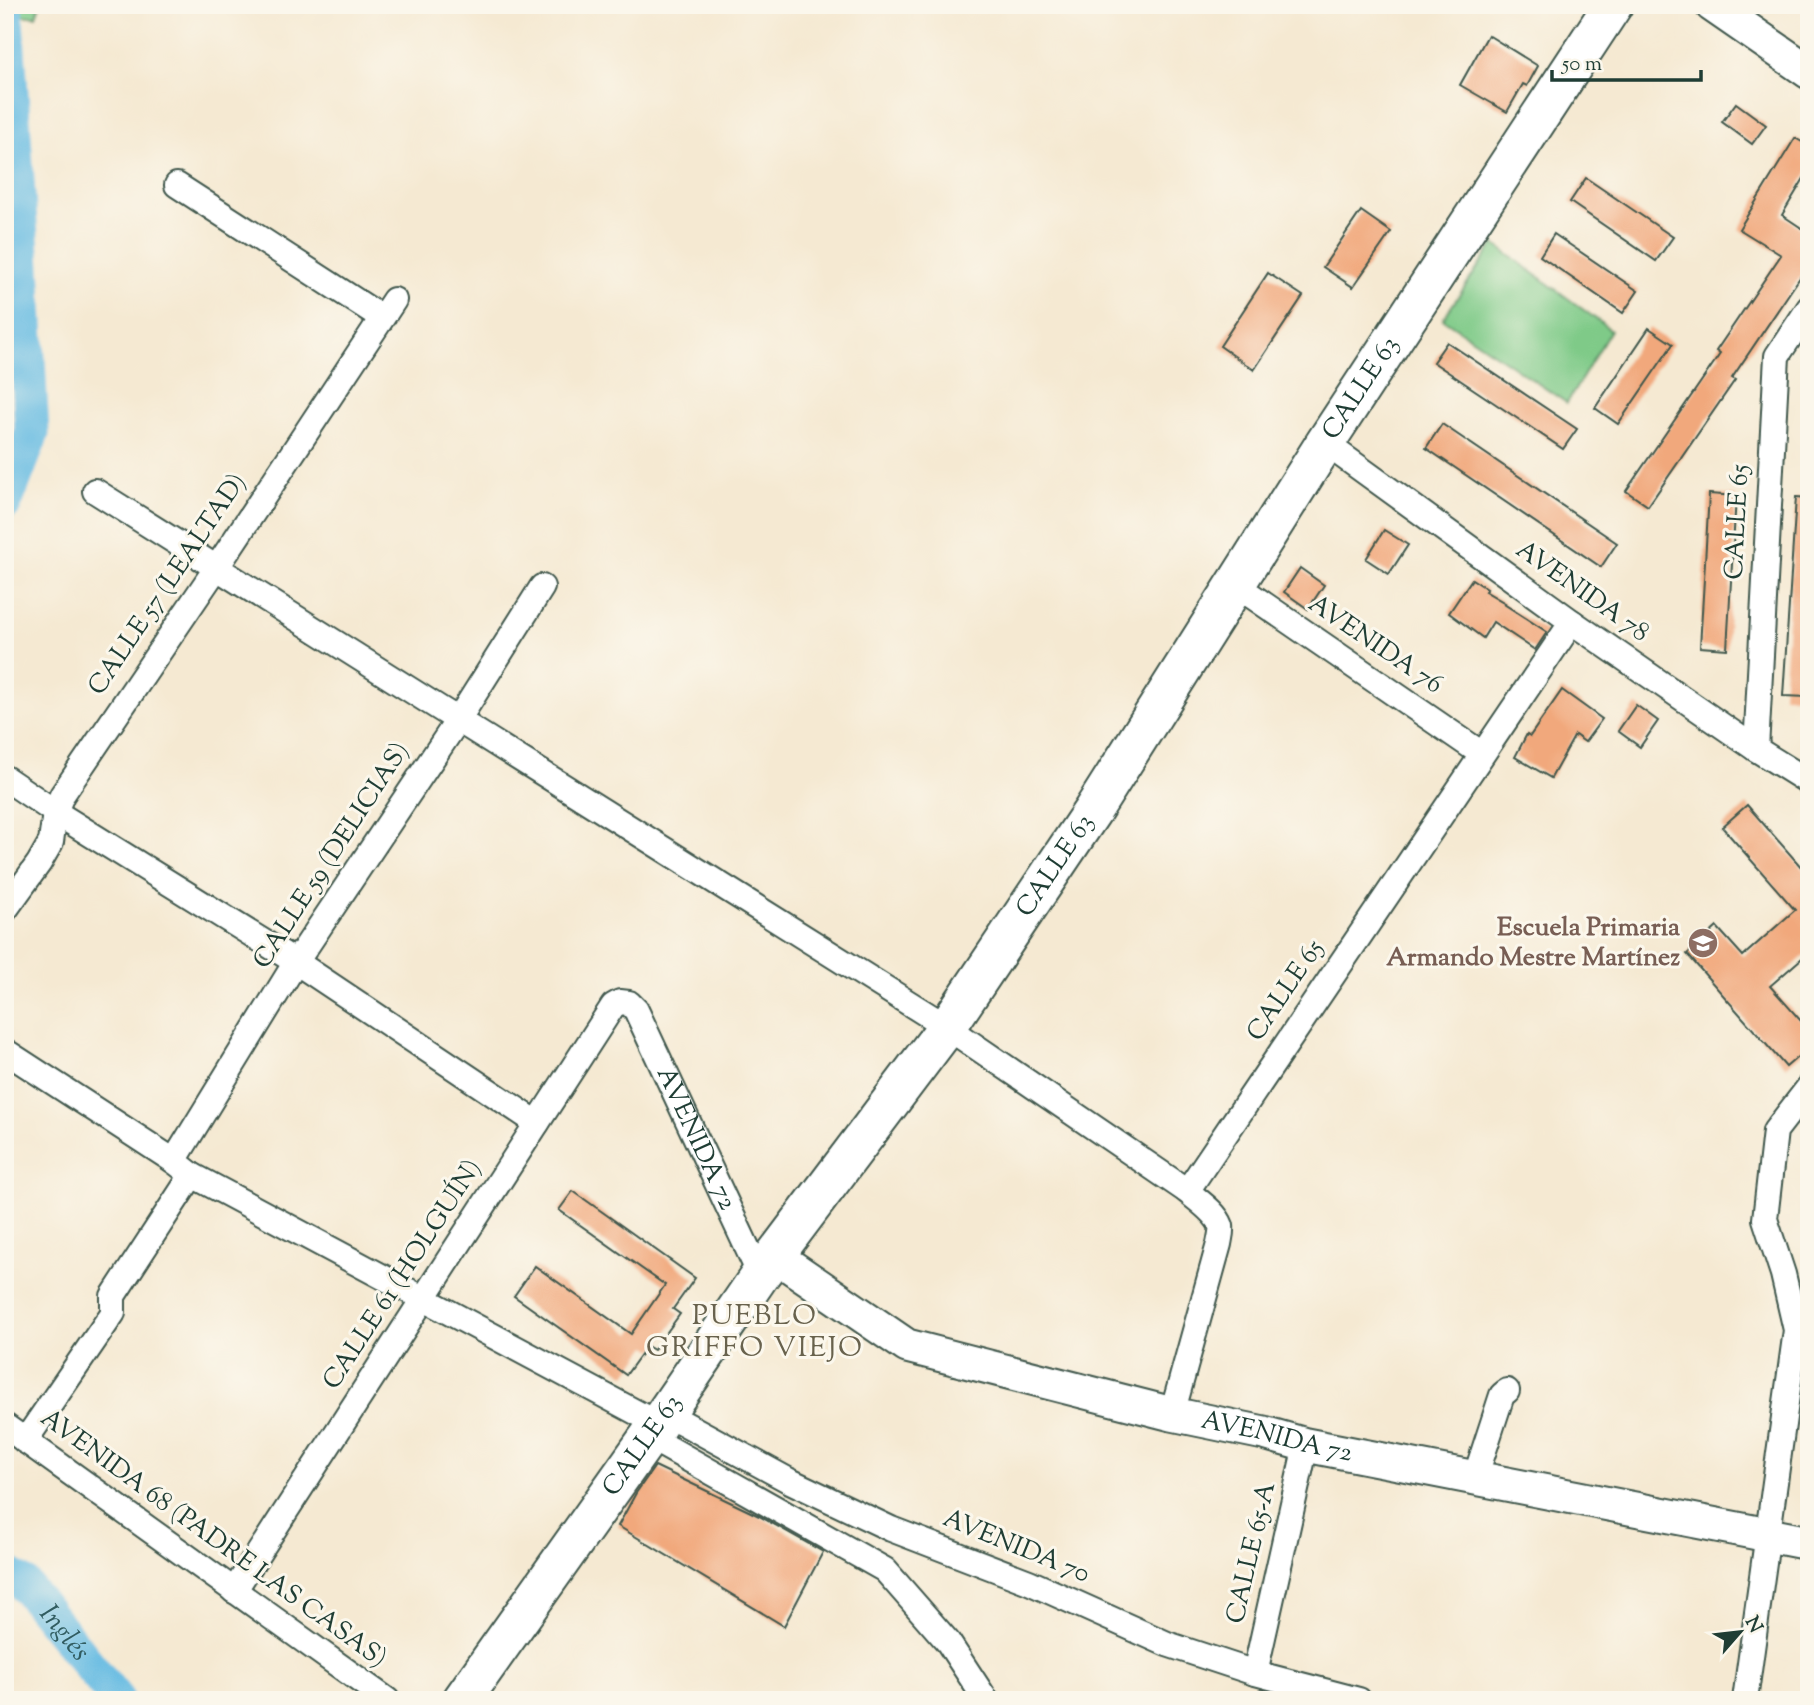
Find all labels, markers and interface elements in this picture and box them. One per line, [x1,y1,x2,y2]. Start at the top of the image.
scale bar [1552,38,1700,82]
text: 50 m [1561,50,1602,80]
street label: CALLE 63 [1313,329,1409,447]
street label: CALLE 65 [1717,463,1759,581]
street label: CALLE 57 (LEALTAD) [80,467,256,703]
street label: AVENIDA 78 [1508,532,1656,652]
street label: AVENIDA 76 [1300,586,1450,704]
street label: CALLE 59 (DELICIAS) [245,735,419,977]
street label: CALLE 63 [1007,807,1103,925]
place label: Escuela Primaria Armando Mestre Martínez [1386,910,1680,977]
school or university icon: Escuela Primaria Armando Mestre Martínez [1686,926,1720,960]
street label: CALLE 65 [1238,933,1334,1049]
street label: AVENIDA 72 [647,1061,746,1216]
street label: CALLE 61 (HOLGUÍN) [315,1153,491,1397]
district label: PUEBLO GRIFFO VIEJO [646,1297,864,1369]
street label: CALLE 63 [594,1387,691,1504]
street label: AVENIDA 68 (PADRE LAS CASAS) [32,1401,394,1677]
street label: AVENIDA 72 [1198,1402,1356,1472]
street label: CALLE 65-A [1218,1479,1286,1627]
street label: AVENIDA 70 [937,1501,1095,1593]
north arrow [1706,1596,1776,1666]
water label: Inglés [29,1597,99,1671]
text: N [1737,1612,1768,1638]

